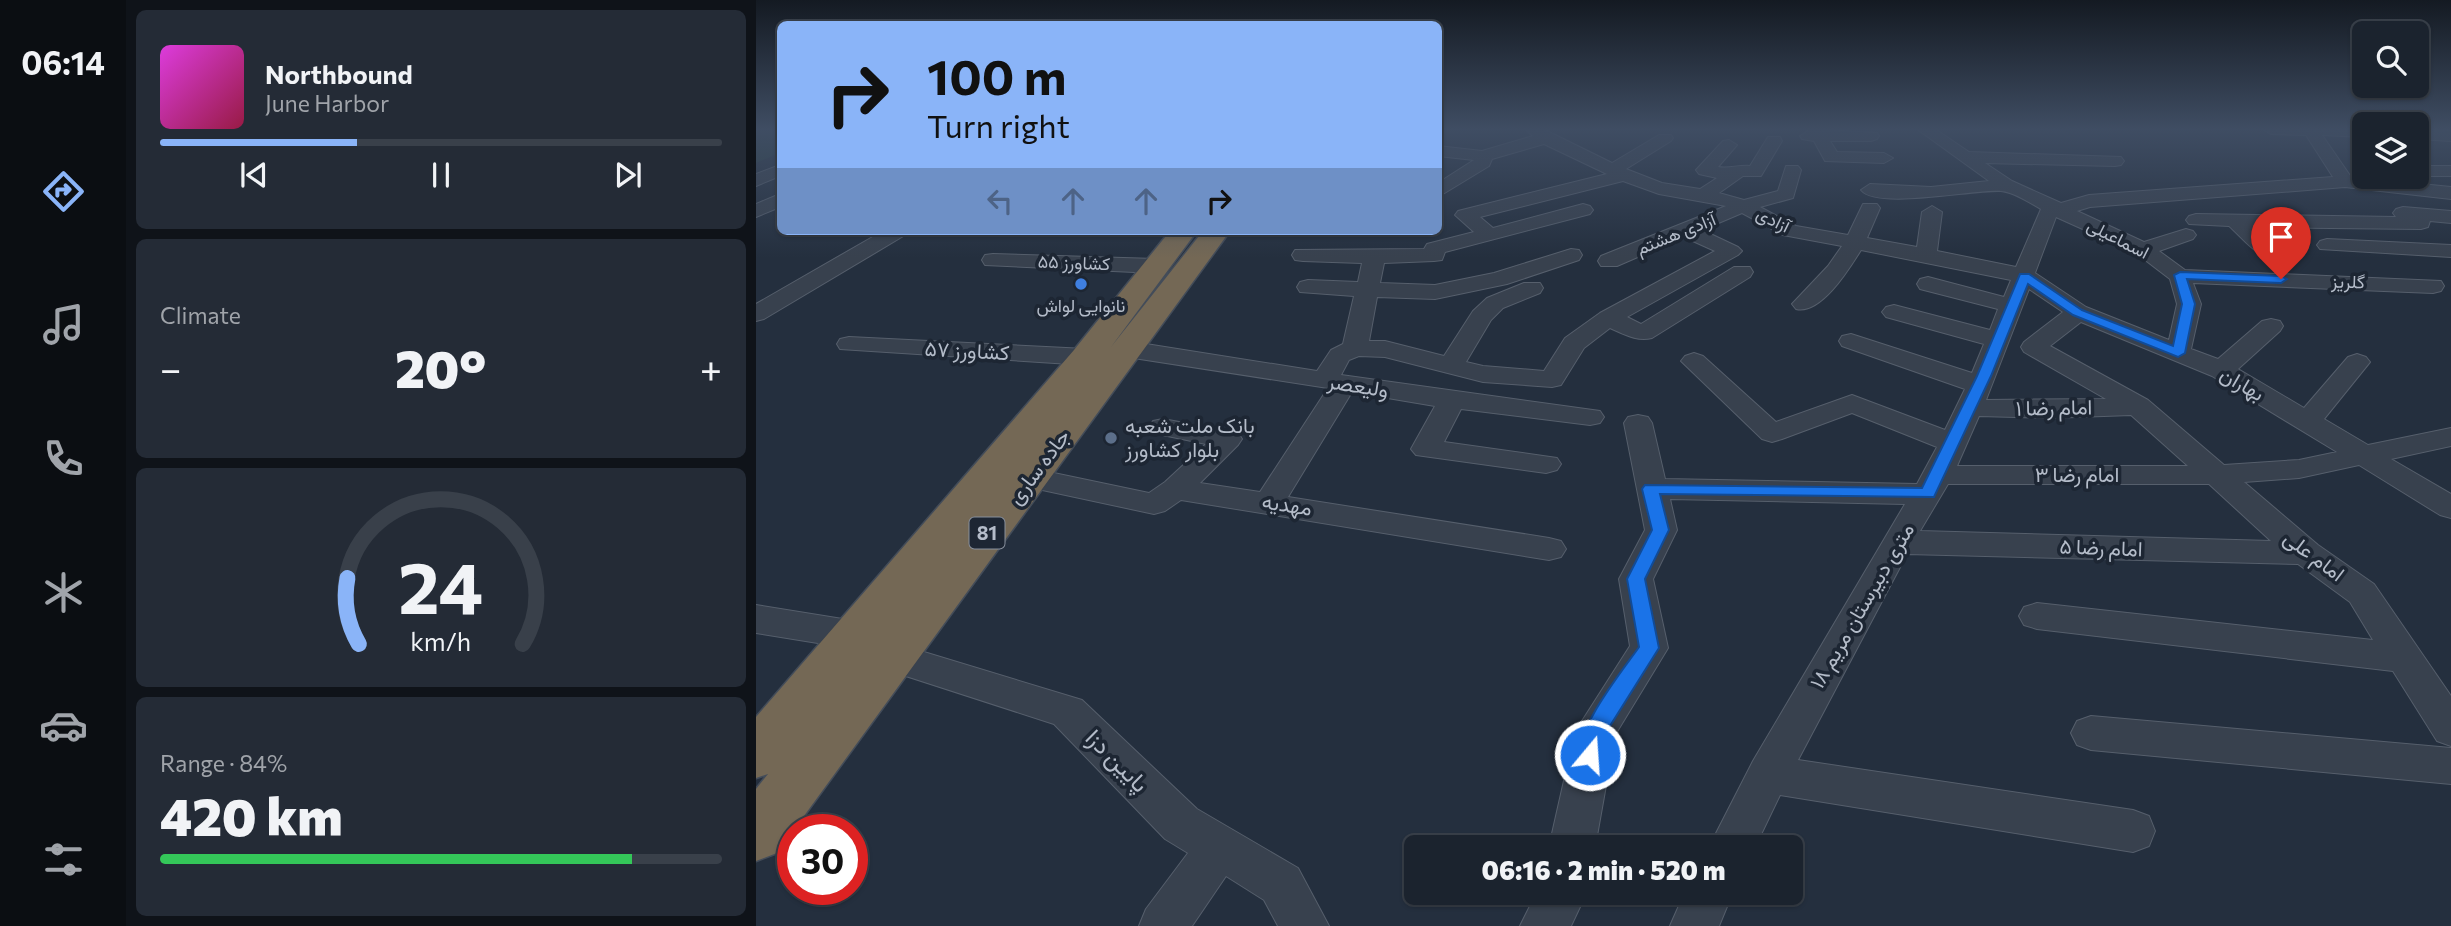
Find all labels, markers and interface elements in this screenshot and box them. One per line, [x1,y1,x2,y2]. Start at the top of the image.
map controls [2352,21,2429,189]
button: search [2352,21,2429,98]
text: 06:14 [21,42,105,82]
text: 100 m [927,45,1066,105]
icon: right [812,49,903,140]
text: Northbound [265,58,413,89]
text: June Harbor [265,89,389,117]
text: Turn right [927,105,1070,145]
button: layers [2352,112,2429,189]
icon: previous [235,156,273,194]
icon: pause [422,156,460,194]
icon: next [609,156,647,194]
icon: directions [39,167,88,216]
icon: left [981,182,1019,220]
icon: ahead [1054,182,1092,220]
icon: ahead [1127,182,1165,220]
icon: right [1200,182,1238,220]
street label: آزادی [1753,202,1795,238]
street label: آزادی هشتم [1633,207,1721,261]
pin [2251,207,2311,279]
street label: اسماعیلی [2083,213,2153,264]
icon: arrive [2262,218,2300,256]
street label: کشاورز ۵۵ [1037,250,1111,275]
street label: گلریز [2330,269,2365,294]
marker: نانوایی لواش [1073,276,1089,292]
place label: نانوایی لواش [1037,294,1126,317]
icon: music [39,300,88,349]
text: Climate [160,301,241,329]
text: 20° [395,335,486,399]
street label: کشاورز ۵۷ [924,335,1010,366]
text: − [160,344,182,391]
text: + [700,344,722,391]
street label: بهاران [2215,360,2269,407]
street label: ولیعصر [1325,367,1390,404]
street label: امام رضا ۱ [2015,393,2093,423]
place label: بانک ملت شعبه بلوار کشاورز [1124,412,1255,463]
street label: جاده ساری [1001,424,1076,510]
marker: بانک ملت شعبه بلوار کشاورز [1103,430,1119,446]
icon: phone [39,434,88,483]
street label: امام رضا ۳ [2035,461,2119,489]
street label: مهدیه [1260,487,1314,522]
road number: 81 [970,518,1004,548]
street label: ۱۸ متری دبیرستان مریم [1803,518,1921,694]
street label: امام علی [2278,524,2350,588]
street label: امام رضا ۵ [2059,533,2143,563]
text: 24 [398,540,484,629]
icon: climate [39,568,88,617]
text: km/h [411,625,471,655]
icon: car [39,701,88,750]
position arrow [1553,718,1627,792]
street label: پایین دزا [1078,722,1156,800]
text: Range · 84% [160,749,287,777]
text: 420 km [160,783,343,847]
speed limit sign: 30 [777,814,868,905]
icon: filters [39,835,88,884]
text: 06:16 · 2 min · 520 m [1481,854,1726,885]

